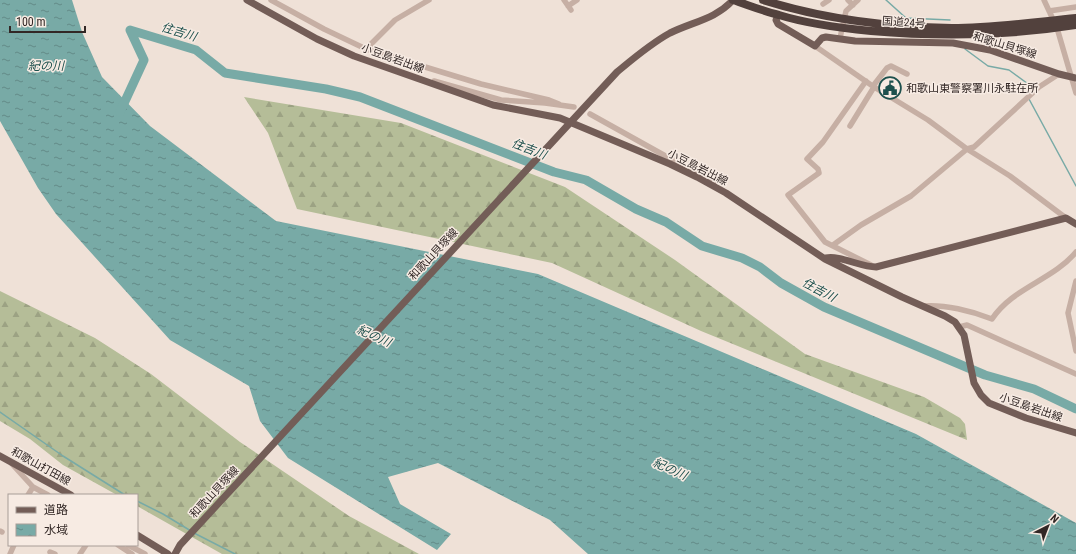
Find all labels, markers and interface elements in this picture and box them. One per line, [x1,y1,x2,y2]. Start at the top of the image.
scale bar [10,8,85,34]
street label: 国道24号 [882,14,926,31]
text: 100 m [16,15,46,29]
water label: 住吉川 [160,20,200,45]
street label: 和歌山貝塚線 [971,30,1038,61]
street label: 小豆島岩出線 [360,41,426,76]
water label: 紀の川 [28,59,66,73]
public building icon: 和歌山東警察署川永駐在所 [877,75,903,101]
place label: 和歌山東警察署川永駐在所 [906,82,1039,95]
water label: 住吉川 [510,136,550,163]
street label: 小豆島岩出線 [665,147,730,188]
street label: 和歌山貝塚線 [406,226,461,283]
water label: 住吉川 [800,275,840,306]
water label: 紀の川 [355,322,395,351]
street label: 小豆島岩出線 [998,391,1064,424]
street label: 和歌山打田線 [9,445,73,488]
water label: 紀の川 [651,455,691,484]
street label: 和歌山貝塚線 [187,464,242,521]
legend [8,494,138,546]
text: 道路 [44,503,68,517]
north arrow [1028,506,1068,546]
text: N [1047,512,1061,526]
text: 水域 [44,523,68,537]

